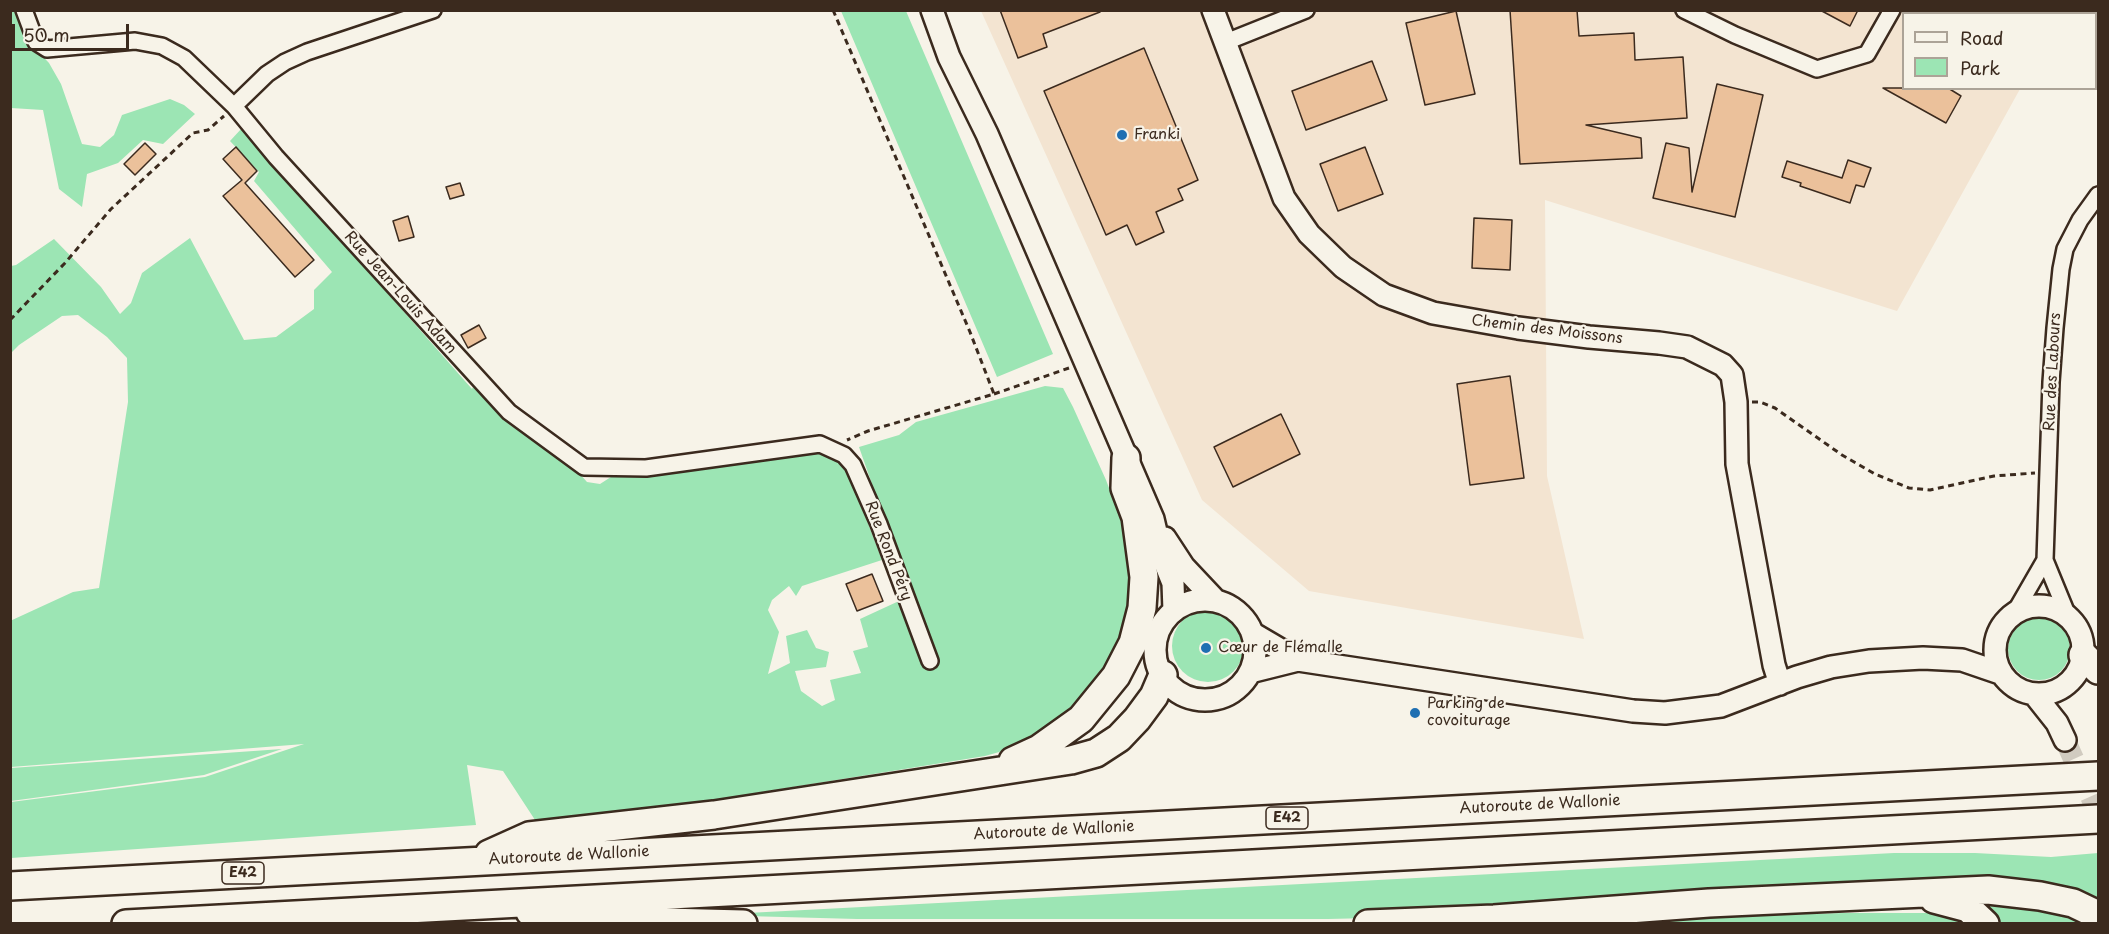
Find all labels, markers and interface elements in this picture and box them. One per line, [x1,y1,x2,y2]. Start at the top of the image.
scale bar [15,12,132,50]
legend [1902,12,2097,90]
text: 50 m [23,21,70,48]
text: Road [1960,24,2004,51]
text: Park [1960,54,2000,81]
place label: Franki [1134,126,1180,144]
marker: Franki [1115,128,1129,142]
street label: Rue Jean-Louis Adam [340,228,460,358]
street label: Chemin des Moissons [1470,312,1624,348]
street label: Rue des Labours [2041,312,2065,432]
street label: Rue Rond Péry [861,499,915,603]
place label: Cœur de Flémalle [1218,639,1343,657]
marker: Cœur de Flémalle [1199,641,1213,655]
place label: Parking de covoiturage [1427,695,1511,730]
marker: Parking de covoiturage [1408,706,1422,720]
street label: Autoroute de Wallonie [1459,792,1621,818]
road number: E42 [1266,807,1308,829]
street label: Autoroute de Wallonie [973,818,1135,844]
street label: Autoroute de Wallonie [488,843,650,869]
road number: E42 [222,862,264,884]

